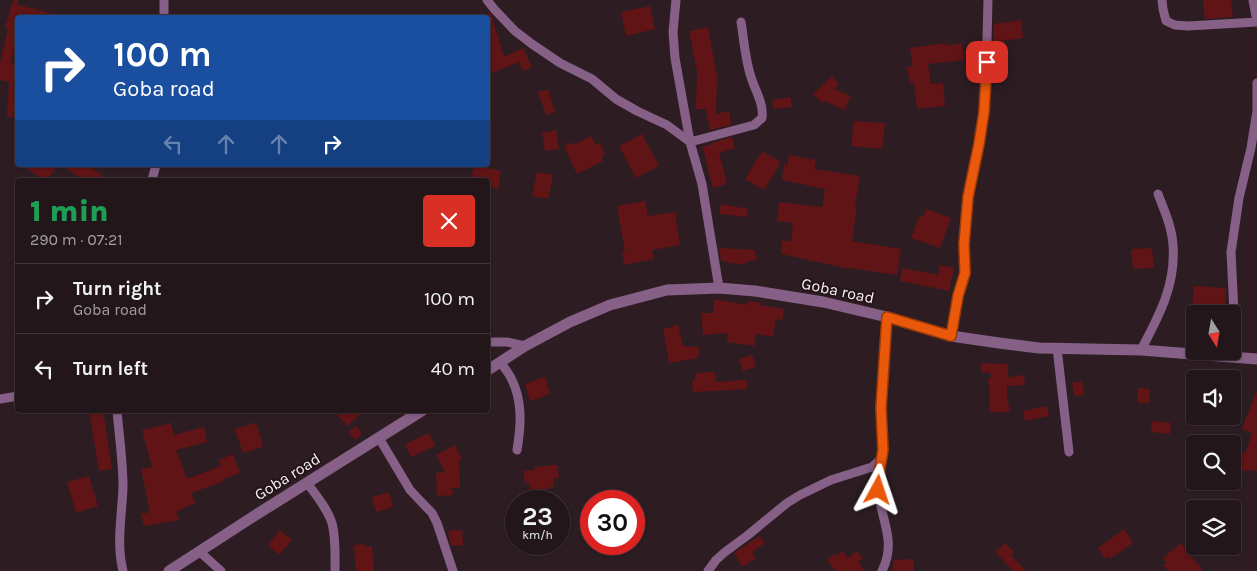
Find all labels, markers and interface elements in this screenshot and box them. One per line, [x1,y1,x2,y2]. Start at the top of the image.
text: 100 m [113,34,212,75]
icon: right [30,35,95,100]
pin [966,41,1008,83]
icon: arrive [973,48,1001,76]
text: Goba road [113,76,215,102]
icon: left [159,130,187,158]
icon: ahead [212,130,240,158]
icon: ahead [265,130,293,158]
icon: right [318,130,346,158]
text: 1 min [30,193,109,229]
button: close [423,195,475,247]
text: 290 m · 07:21 [30,230,123,249]
street label: Goba road [800,274,876,307]
text: Turn right [73,278,162,300]
icon: right [30,285,58,313]
text: 100 m [424,288,475,310]
text: Goba road [73,300,147,319]
north arrow [1186,305,1241,360]
map controls [1186,305,1241,555]
icon: left [30,355,58,383]
text: Turn left [73,358,148,380]
text: 40 m [431,358,475,380]
button: sound [1186,370,1241,425]
button: search [1186,435,1241,490]
street label: Goba road [251,449,324,504]
position arrow [851,463,903,515]
speed limit sign: 30 [580,490,645,555]
button: layers [1186,500,1241,555]
text: 23 [522,502,553,531]
text: km/h [522,528,553,542]

